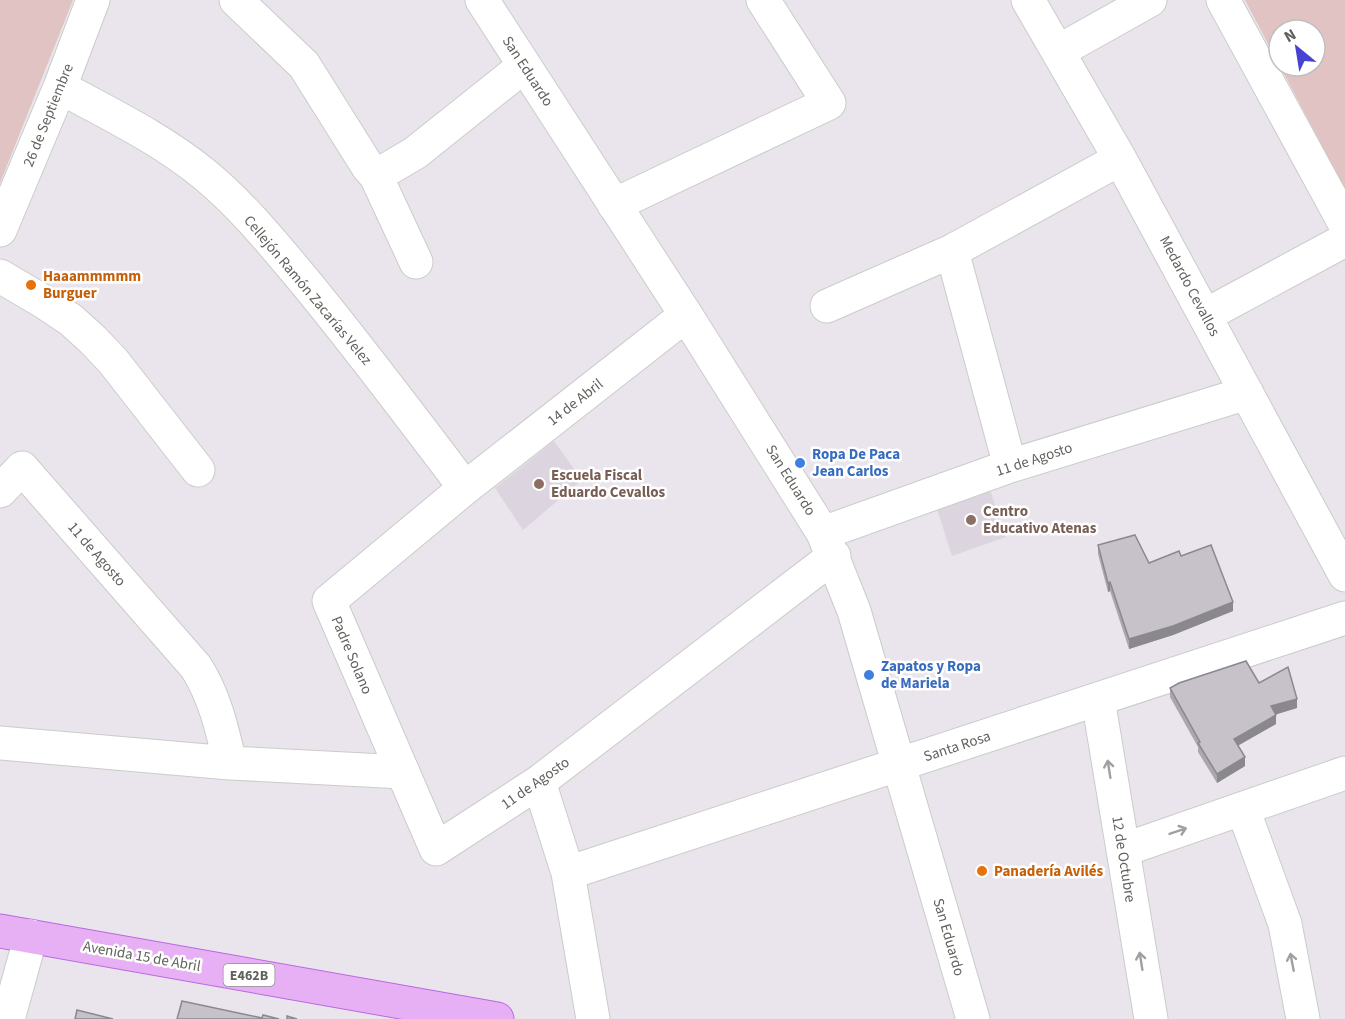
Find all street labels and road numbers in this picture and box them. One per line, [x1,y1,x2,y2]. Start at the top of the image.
street label: San Eduardo [497,32,558,111]
street label: 26 de Septiembre [18,60,79,170]
street label: Cellejón Ramón Zacarías Velez [239,211,377,370]
street label: Medardo Cevallos [1154,232,1225,340]
street label: 14 de Abril [543,374,608,431]
street label: 11 de Agosto [993,437,1075,482]
street label: San Eduardo [760,441,821,520]
street label: 11 de Agosto [63,518,131,591]
street label: Padre Solano [326,613,377,698]
street label: Santa Rosa [921,726,993,767]
street label: 11 de Agosto [497,752,574,815]
street label: 12 de Octubre [1106,814,1141,904]
street label: San Eduardo [927,896,970,979]
street label: Avenida 15 de Abril [81,936,203,977]
road number: E462B [224,964,274,986]

